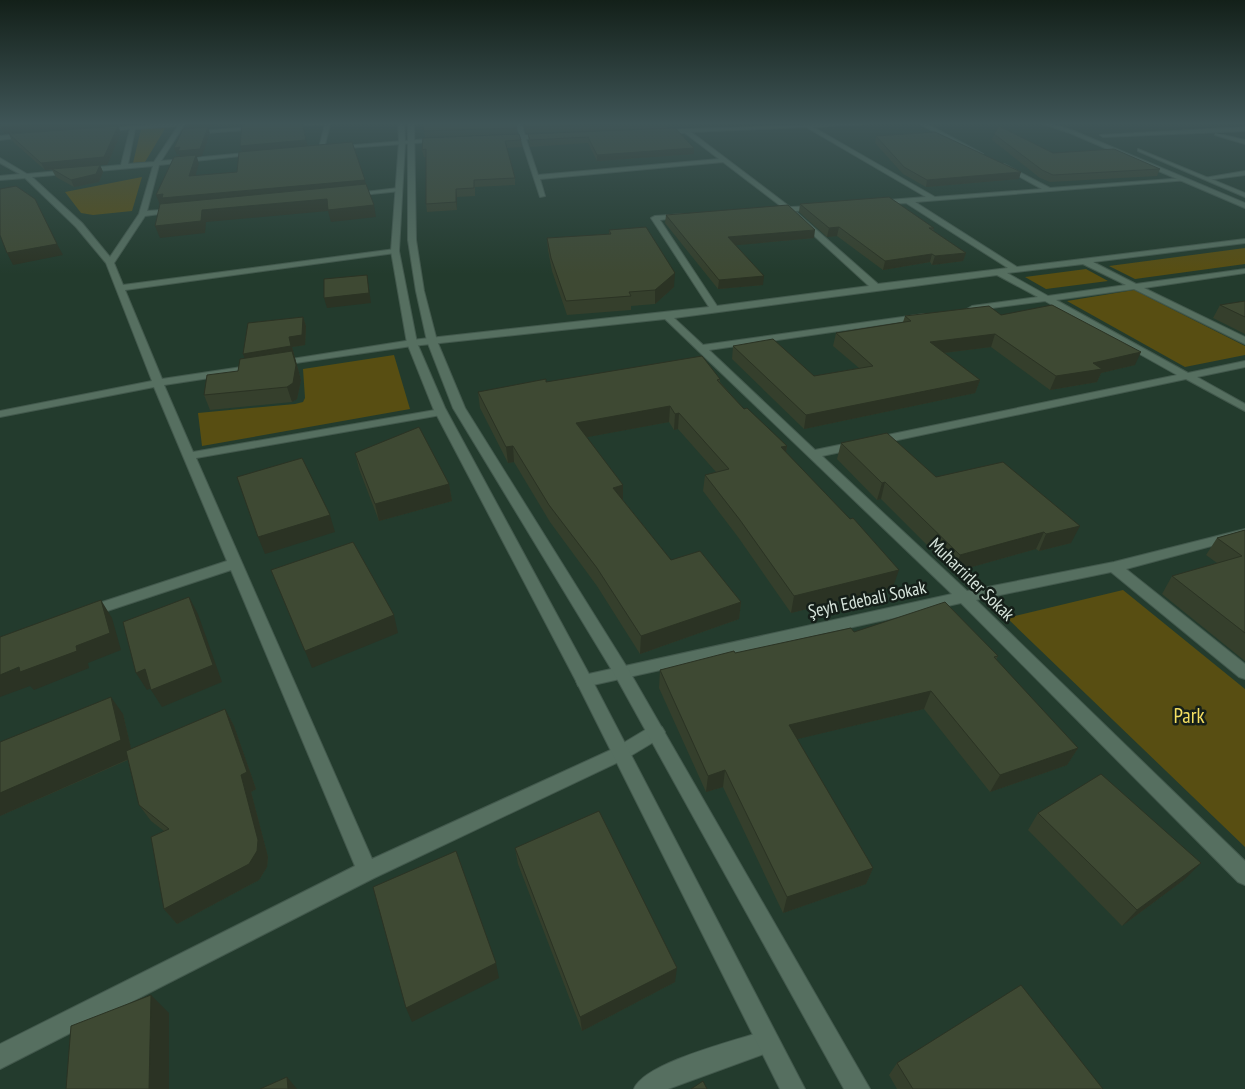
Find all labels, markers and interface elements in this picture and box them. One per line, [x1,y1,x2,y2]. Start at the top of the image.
street label: Muharrirler Sokak [924,532,1020,626]
street label: Şeyh Edebali Sokak [806,575,928,623]
park label: Park [1173,702,1205,729]

